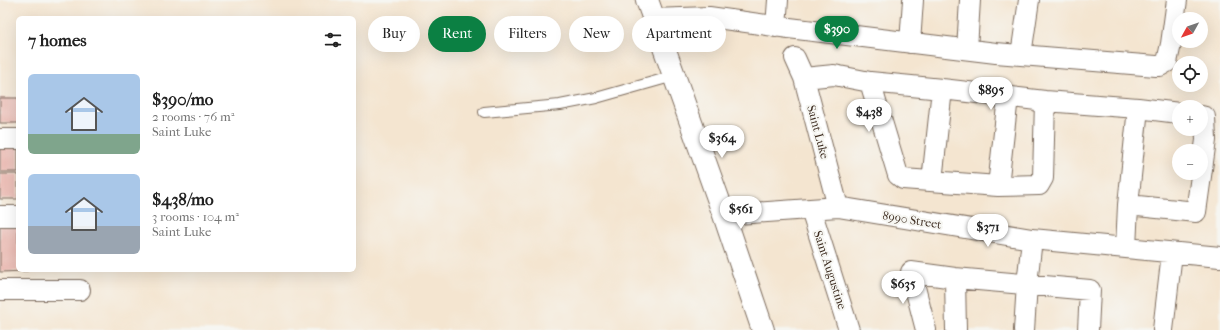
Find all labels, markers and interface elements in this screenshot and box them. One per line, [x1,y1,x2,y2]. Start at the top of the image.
north arrow [1172,12,1208,48]
map controls [1172,12,1208,180]
chip: Buy [368,16,420,52]
chip: Rent [428,16,486,52]
chip: Filters [494,16,561,52]
chip: New [569,16,624,52]
chip: Apartment [632,16,726,52]
pin: $390 [813,16,861,50]
text: $390 [824,21,850,36]
icon: filters [322,29,344,51]
text: 7 homes [28,30,87,50]
button: locate [1172,56,1208,92]
pin: $895 [967,77,1015,111]
text: $895 [978,82,1004,97]
text: $390/mo [152,89,213,109]
icon: home [60,90,108,138]
pin: $438 [845,99,893,133]
button: + [1172,100,1208,136]
street label: Saint Luke [804,104,832,160]
text: $438 [856,104,882,119]
text: 2 rooms · 76 m² [152,109,234,124]
text: Saint Luke [152,124,212,139]
pin: $364 [698,125,746,159]
text: $364 [708,130,736,145]
button: − [1172,144,1208,180]
text: $438/mo [152,189,214,209]
icon: home [60,190,108,238]
pin: $561 [717,196,765,230]
text: $561 [729,201,753,216]
street label: 8990 Street [882,208,943,232]
text: 3 rooms · 104 m² [152,209,239,224]
pin: $371 [964,214,1012,248]
text: $371 [976,219,1000,234]
text: Saint Luke [152,224,212,239]
street label: Saint Augustine [811,229,849,311]
pin: $635 [879,271,927,305]
text: $635 [890,276,916,291]

